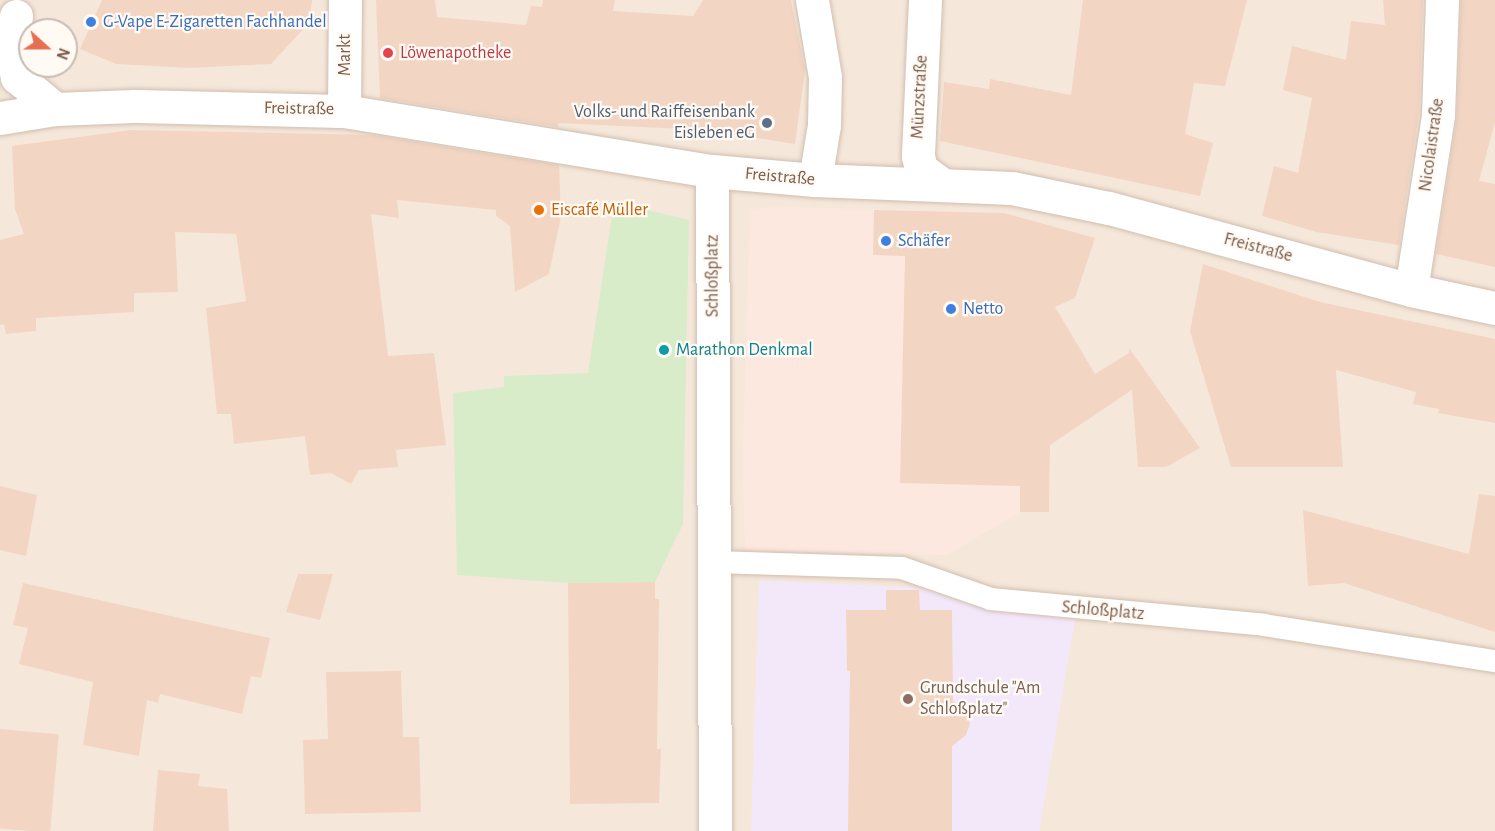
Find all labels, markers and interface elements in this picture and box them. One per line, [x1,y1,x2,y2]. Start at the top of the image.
place label: G-Vape E-Zigaretten Fachhandel [103,11,327,33]
marker: G-Vape E-Zigaretten Fachhandel [84,15,98,29]
north arrow [18,18,78,78]
street label: Markt [334,34,356,76]
place label: Löwenapotheke [400,42,511,64]
text: N [53,46,72,62]
marker: Löwenapotheke [381,46,395,60]
street label: Münzstraße [907,54,933,140]
street label: Nicolaistraße [1415,97,1449,193]
street label: Freistraße [264,98,334,120]
place label: Volks- und Raiffeisenbank Eisleben eG [574,102,755,144]
marker: Volks- und Raiffeisenbank Eisleben eG [760,116,774,130]
street label: Freistraße [744,163,816,191]
place label: Eiscafé Müller [551,199,648,221]
marker: Eiscafé Müller [532,203,546,217]
street label: Freistraße [1221,228,1295,268]
place label: Schäfer [898,230,950,252]
marker: Schäfer [879,234,893,248]
street label: Schloßplatz [702,235,724,317]
place label: Netto [963,298,1003,320]
marker: Netto [944,302,958,316]
place label: Marathon Denkmal [676,339,813,361]
marker: Marathon Denkmal [657,343,671,357]
street label: Schloßplatz [1061,597,1145,625]
place label: Grundschule "Am Schloßplatz" [920,678,1040,720]
marker: Grundschule "Am Schloßplatz" [901,692,915,706]

